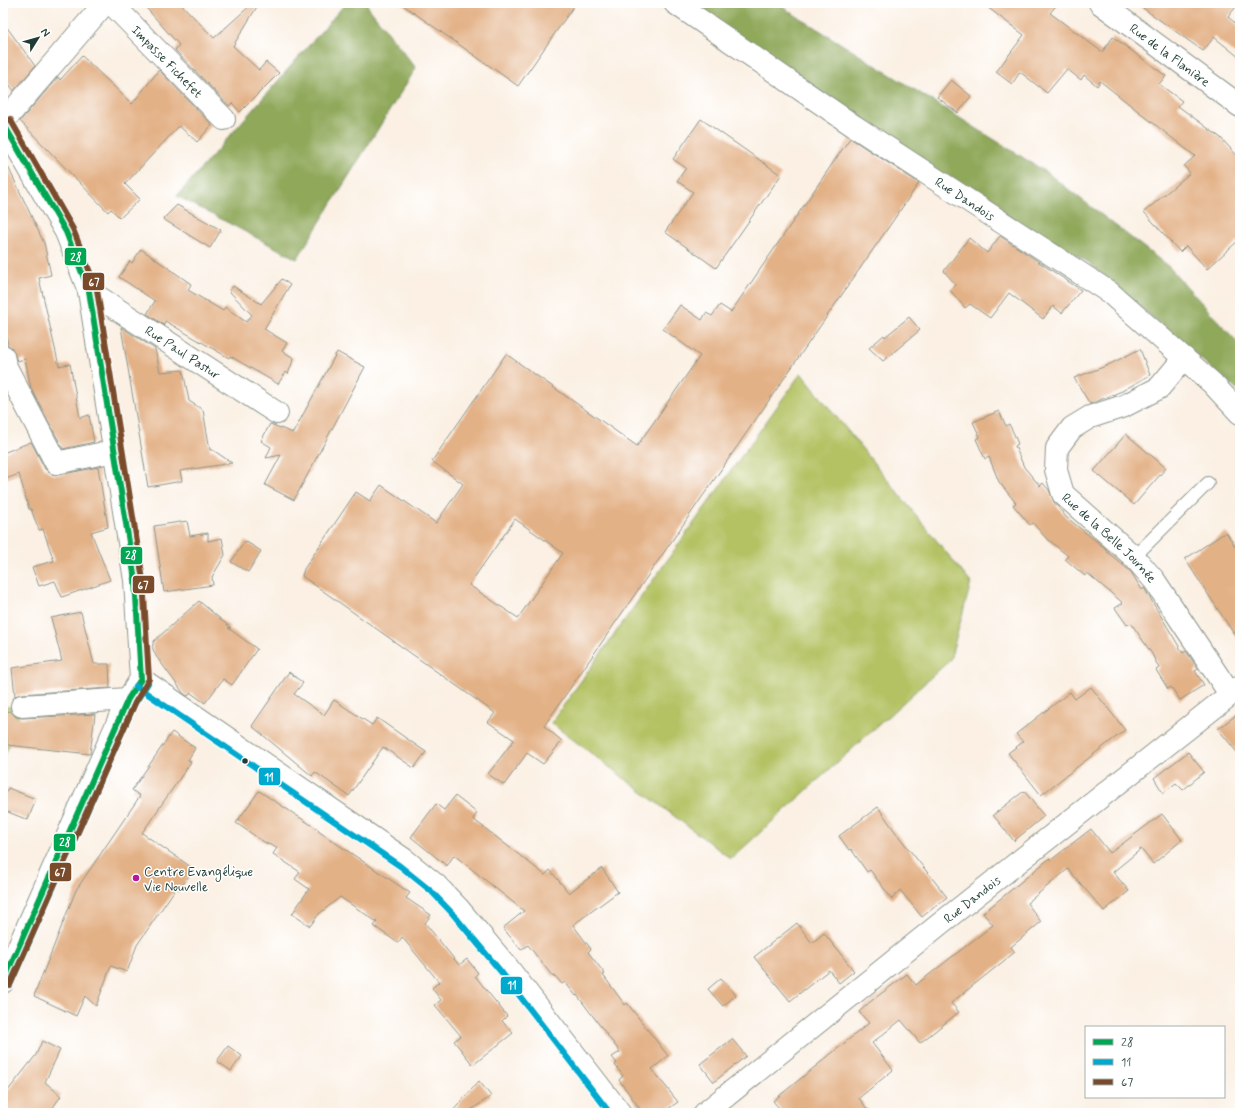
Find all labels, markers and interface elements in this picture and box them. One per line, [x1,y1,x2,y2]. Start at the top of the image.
north arrow [18,18,58,58]
street label: Rue de la Flanière [1125,20,1213,91]
street label: Impasse Fichefet [127,22,206,102]
text: N [37,25,53,40]
street label: Rue Dandois [931,174,998,226]
line badge: 28 [64,247,87,266]
text: 28 [70,251,82,265]
line badge: 67 [82,272,105,291]
text: 67 [88,276,100,290]
street label: Rue Paul Pastur [141,323,223,384]
street label: Rue de la Belle Journée [1058,490,1160,587]
line badge: 28 [120,546,143,565]
text: 28 [125,549,137,563]
line badge: 67 [132,575,155,594]
text: 67 [137,579,149,593]
unlabelled marker [240,756,250,766]
line badge: 11 [258,767,281,786]
text: 11 [264,771,274,785]
line badge: 28 [53,833,76,852]
text: 28 [59,836,71,850]
line badge: 67 [49,862,72,882]
place label: Centre Evangélique Vie Nouvelle [144,864,253,896]
text: 67 [54,866,66,880]
street label: Rue Dandois [941,872,1005,928]
marker: Centre Evangélique Vie Nouvelle [131,873,141,883]
line badge: 11 [500,976,523,995]
text: 11 [507,979,517,993]
legend [1085,1026,1225,1098]
text: 28 [1121,1035,1133,1051]
text: 11 [1121,1055,1132,1071]
text: 67 [1121,1075,1133,1091]

